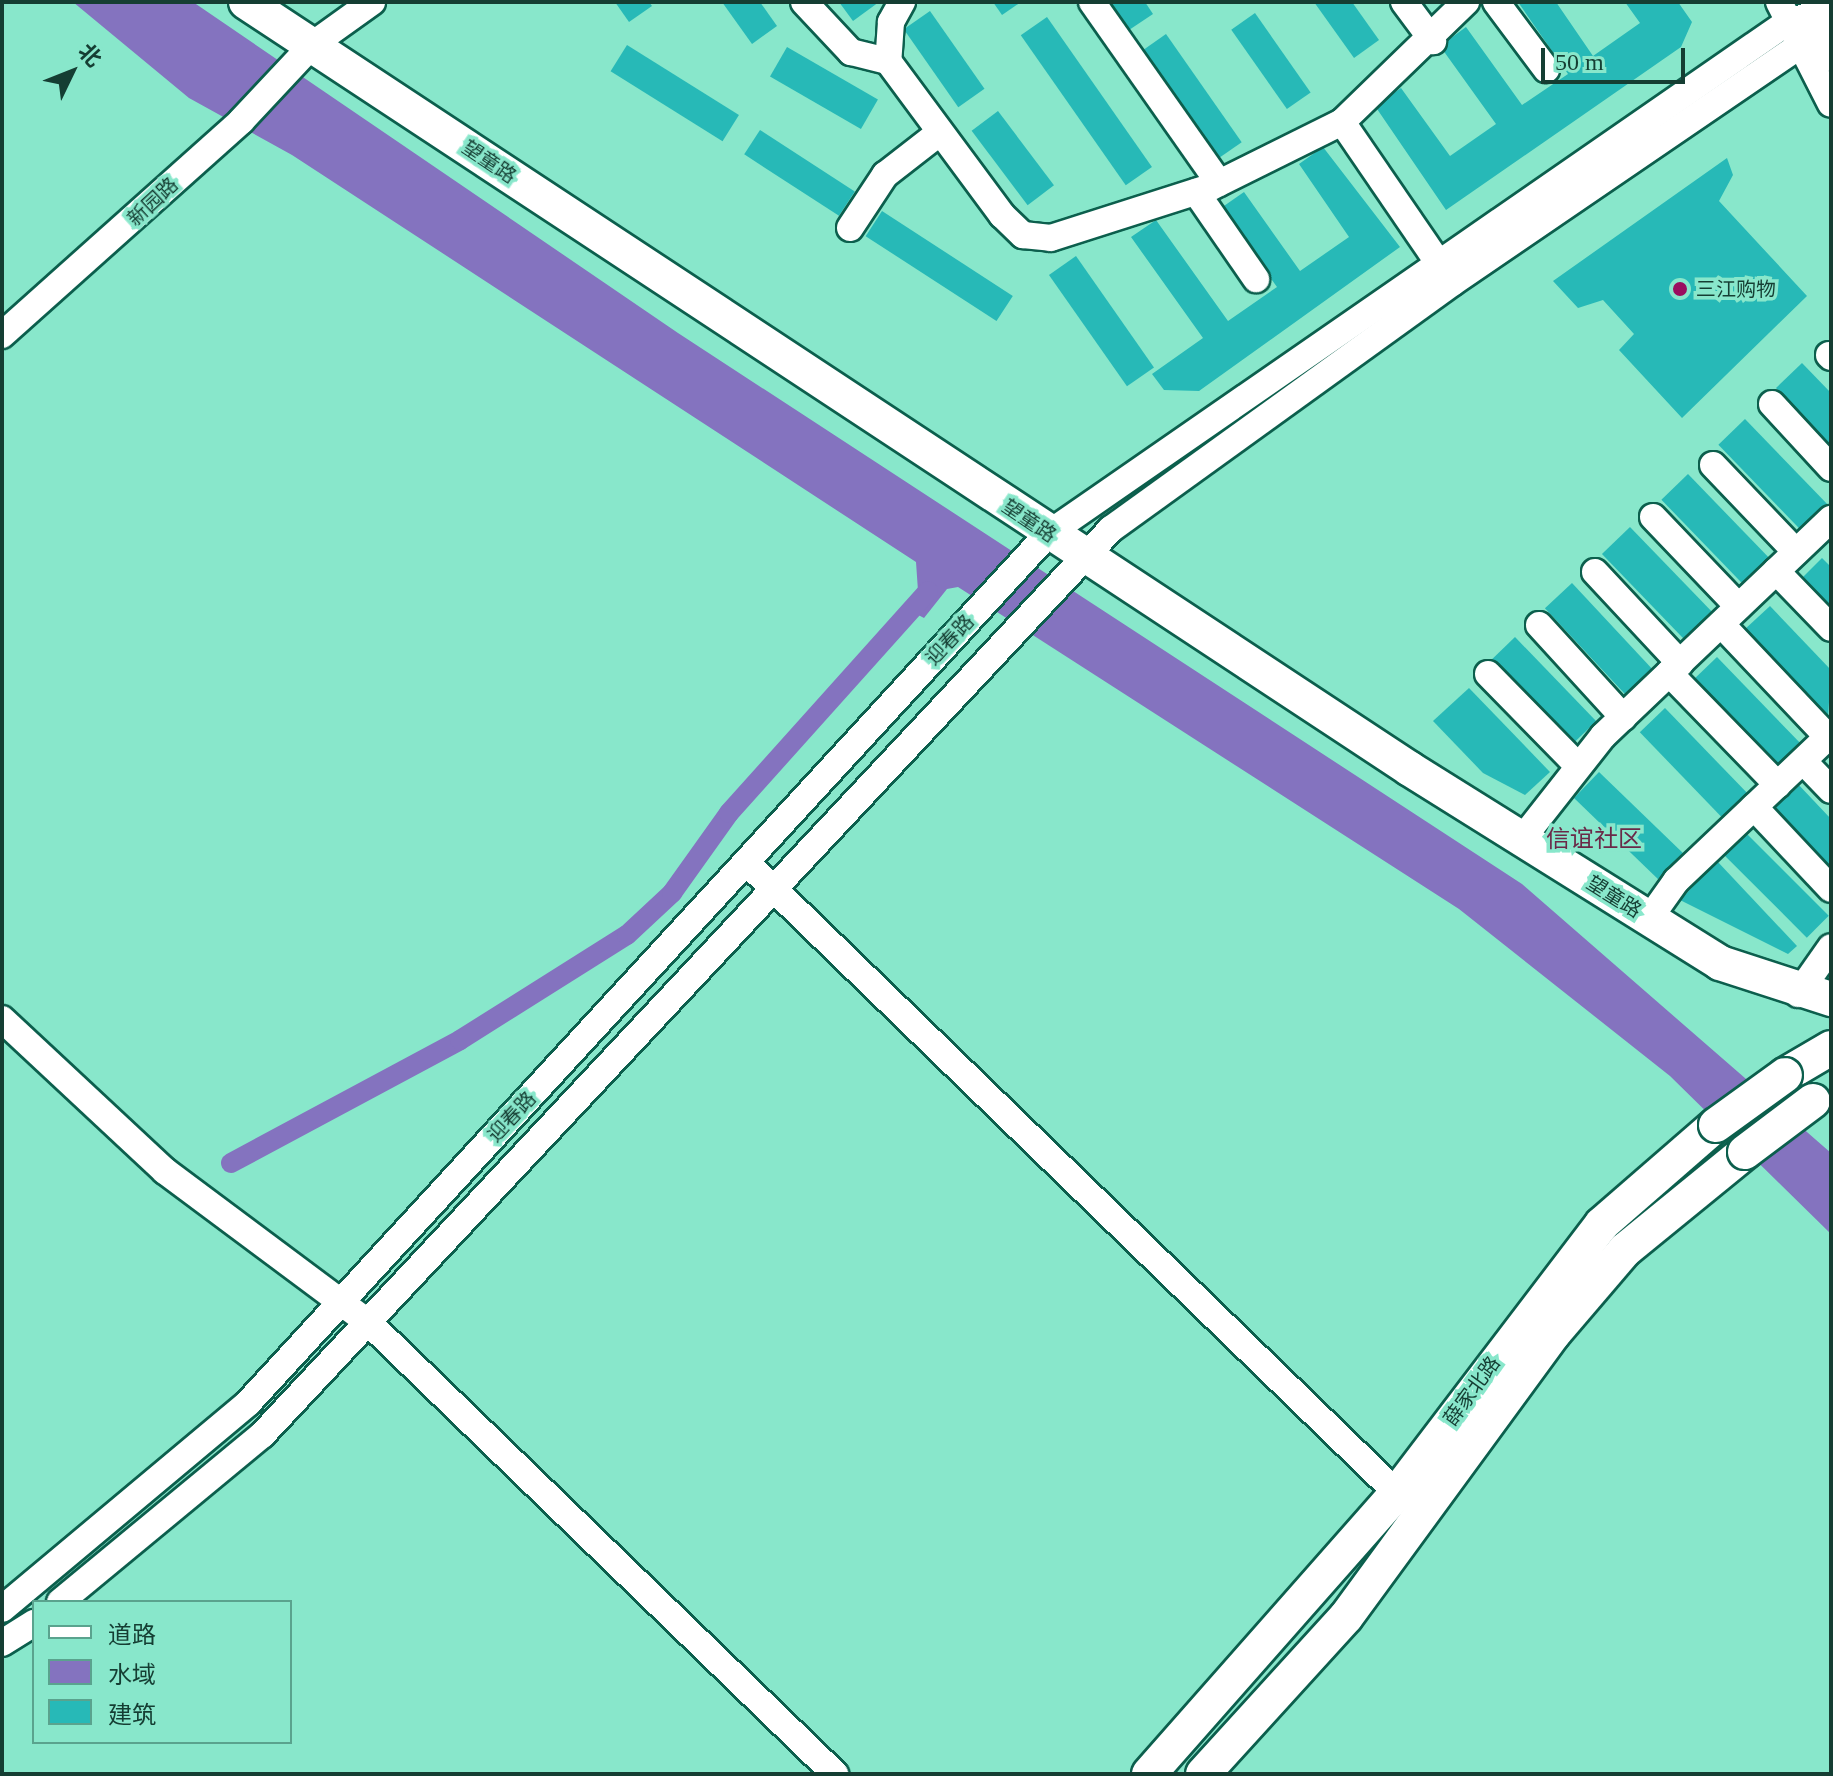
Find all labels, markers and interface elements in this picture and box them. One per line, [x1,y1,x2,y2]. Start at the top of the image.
north arrow [32,32,112,112]
scale bar [1545,32,1689,82]
text: 北 [73,39,107,72]
text: 50 m [1555,49,1604,75]
street label: 望童路 [457,135,521,189]
street label: 新园路 [123,173,183,231]
place label: 三江购物 [1696,277,1776,301]
marker: 三江购物 [1671,280,1689,298]
street label: 望童路 [997,494,1061,548]
street label: 迎春路 [921,610,979,670]
district label: 信谊社区 [1546,826,1642,854]
street label: 望童路 [1582,871,1646,923]
street label: 迎春路 [483,1087,541,1147]
street label: 薛家北路 [1439,1352,1505,1430]
legend [32,1600,292,1744]
text: 道路 [108,1622,156,1648]
text: 水域 [108,1662,156,1688]
text: 建筑 [108,1702,156,1728]

